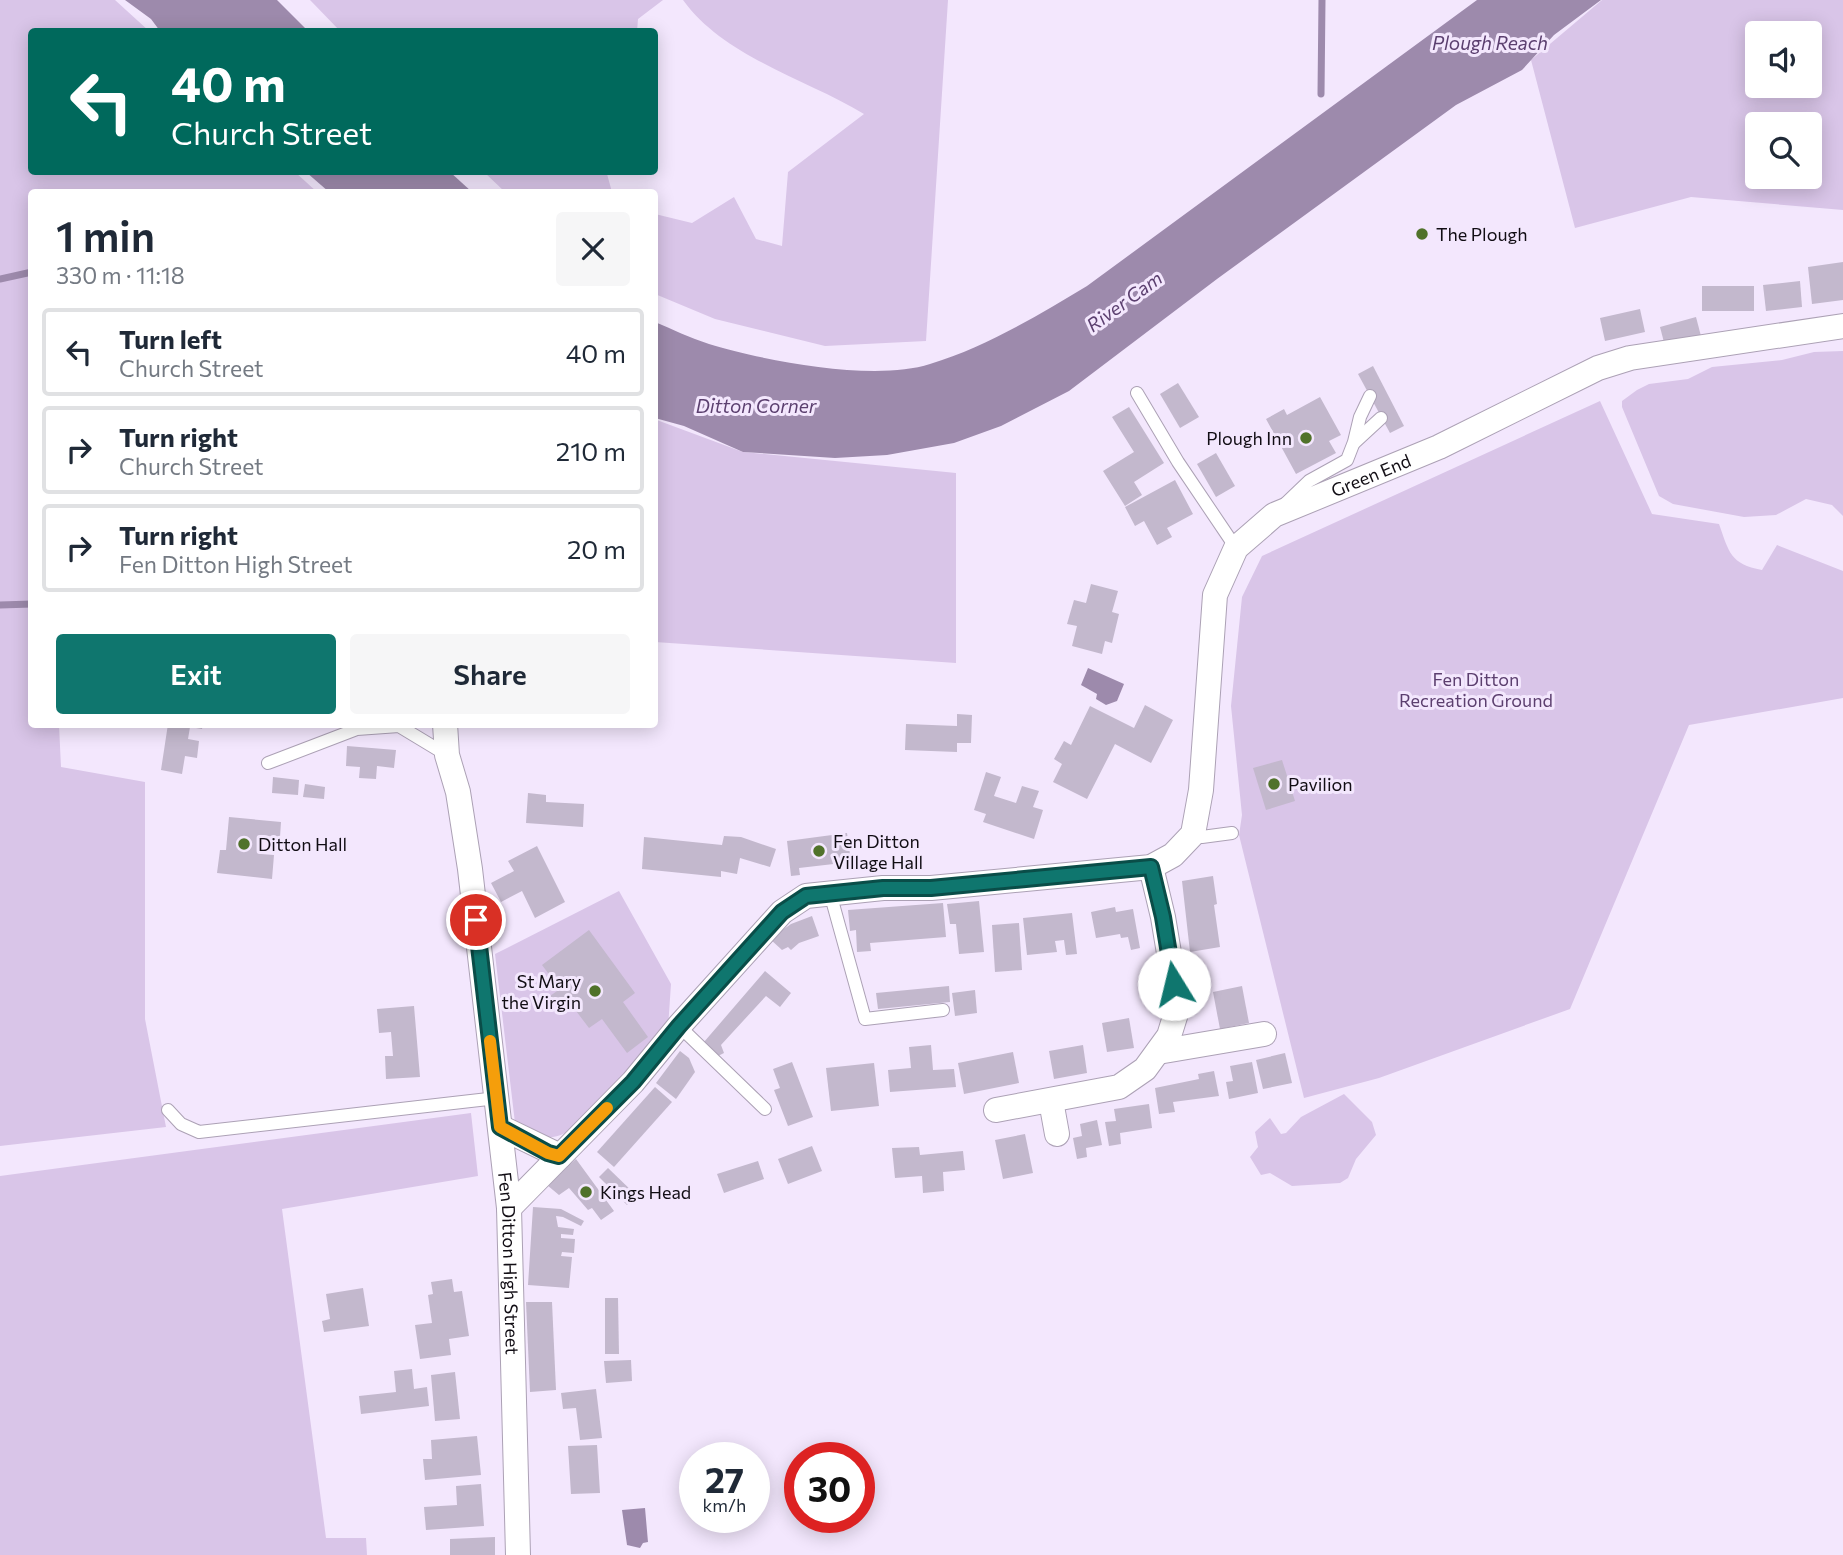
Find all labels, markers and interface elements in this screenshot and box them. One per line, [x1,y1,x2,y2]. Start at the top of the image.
map controls [1745,21,1822,189]
button: sound [1745,21,1822,98]
water label: Plough Reach [1432,31,1548,54]
text: 40 m [171,52,286,112]
icon: left [56,56,147,147]
text: Church Street [171,112,372,152]
button: search [1745,112,1822,189]
text: 1 min [56,209,155,261]
button: close [556,212,630,286]
place label: The Plough [1436,223,1528,245]
marker: The Plough [1414,226,1430,242]
text: 330 m · 11:18 [56,261,185,289]
water label: River Cam [1082,266,1166,336]
text: Turn left [119,323,222,354]
icon: left [60,333,98,371]
text: 40 m [566,337,626,368]
text: Church Street [119,354,264,382]
water label: Ditton Corner [696,394,818,417]
text: Turn right [119,421,238,452]
place label: Plough Inn [1206,427,1292,449]
marker: Plough Inn [1298,430,1314,446]
icon: right [60,431,98,469]
text: 210 m [556,435,626,466]
street label: Green End [1328,449,1414,501]
text: Church Street [119,452,264,480]
text: Turn right [119,519,238,550]
icon: right [60,529,98,567]
text: 20 m [567,533,626,564]
text: Fen Ditton High Street [119,550,352,578]
button: Exit [56,634,336,714]
button: Share [350,634,630,714]
park label: Fen Ditton Recreation Ground [1399,668,1553,711]
place label: Pavilion [1288,773,1353,795]
marker: Pavilion [1266,776,1282,792]
place label: Fen Ditton Village Hall [833,830,923,873]
place label: Ditton Hall [258,833,347,855]
marker: Ditton Hall [236,836,252,852]
marker: Fen Ditton Village Hall [811,843,827,859]
pin [446,890,506,950]
icon: arrive [457,901,495,939]
position arrow [1137,947,1211,1021]
place label: St Mary the Virgin [501,970,581,1013]
marker: St Mary the Virgin [587,983,603,999]
street label: Fen Ditton High Street [494,1171,524,1355]
place label: Kings Head [600,1181,691,1203]
marker: Kings Head [578,1184,594,1200]
speed limit sign: 30 [784,1442,875,1533]
text: 27 [705,1457,744,1500]
text: km/h [703,1494,746,1516]

